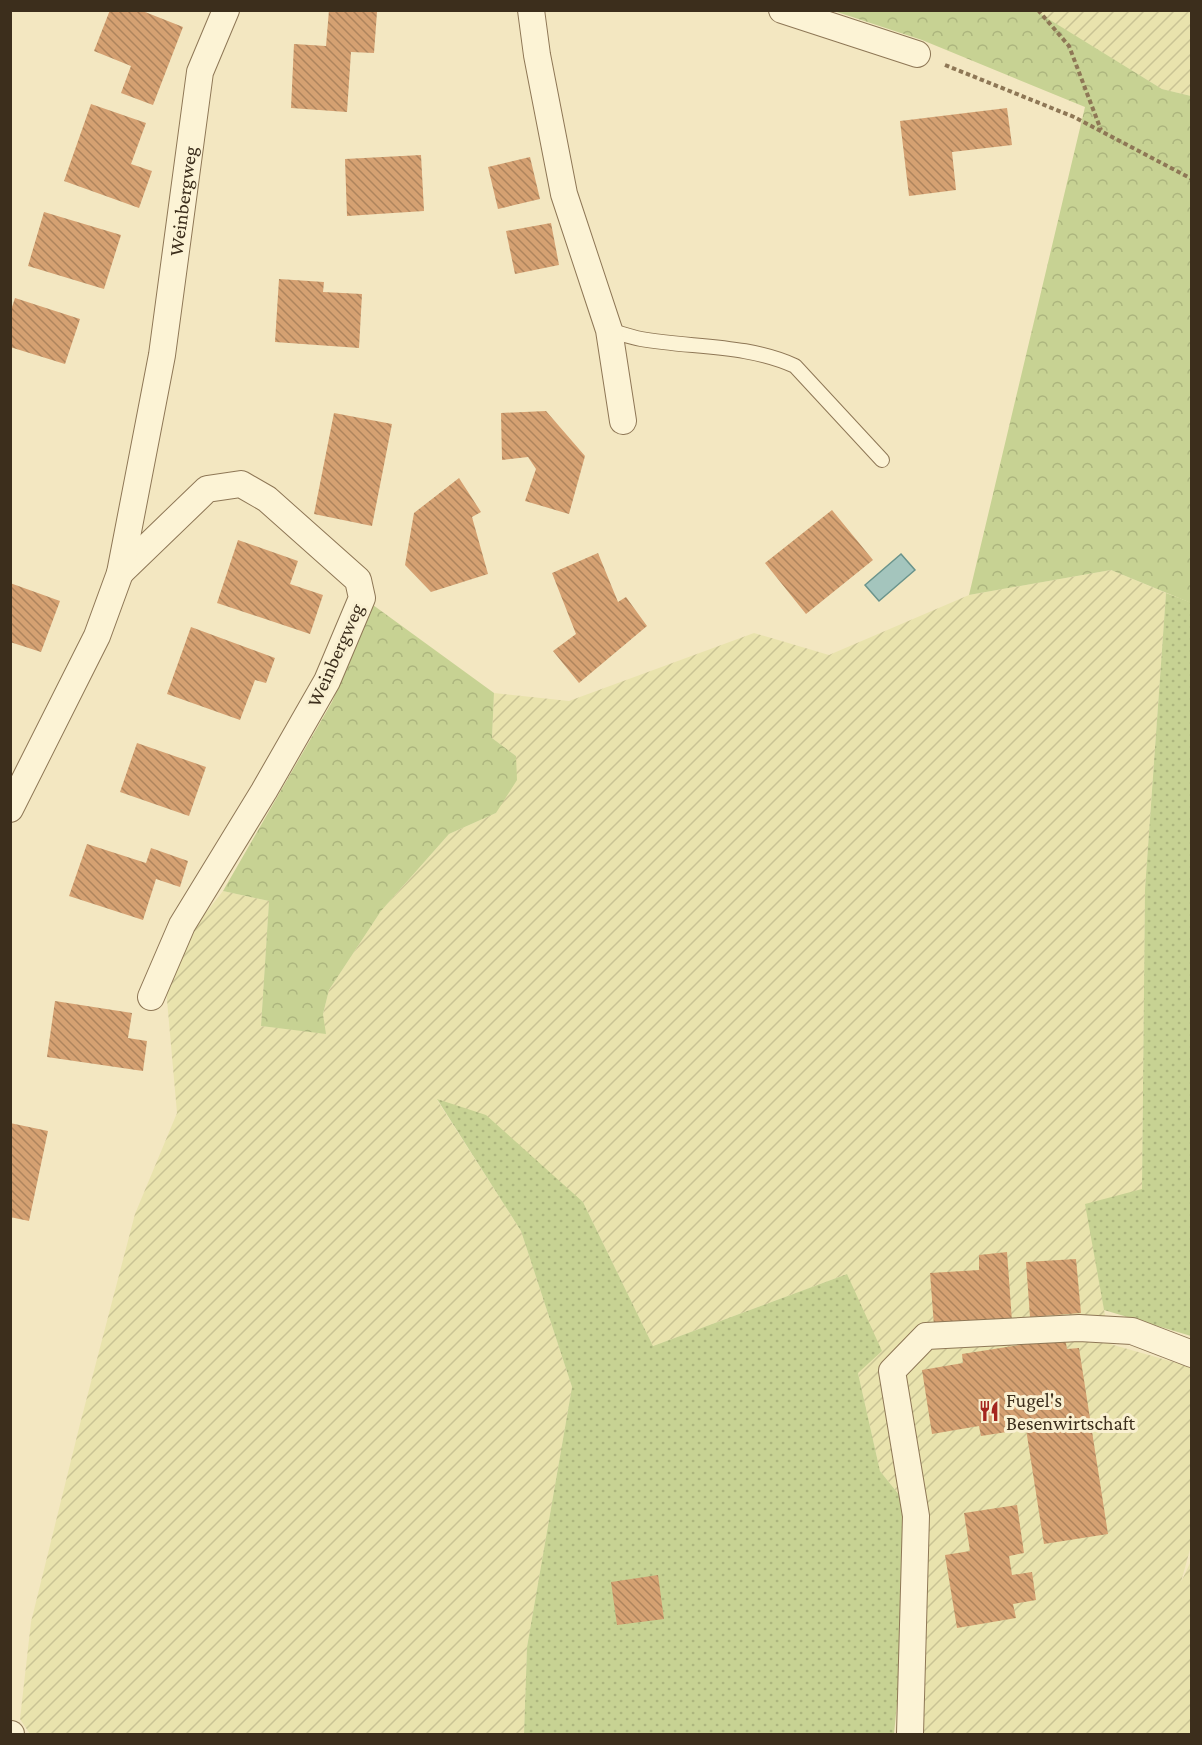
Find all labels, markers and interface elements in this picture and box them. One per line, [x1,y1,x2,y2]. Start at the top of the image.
street label: Weinbergweg [164,144,202,257]
street label: Weinbergweg [302,600,369,710]
place label: Fugel's Besenwirtschaft [1006,1389,1136,1434]
restaurant icon: Fugel's Besenwirtschaft [977,1399,1001,1423]

